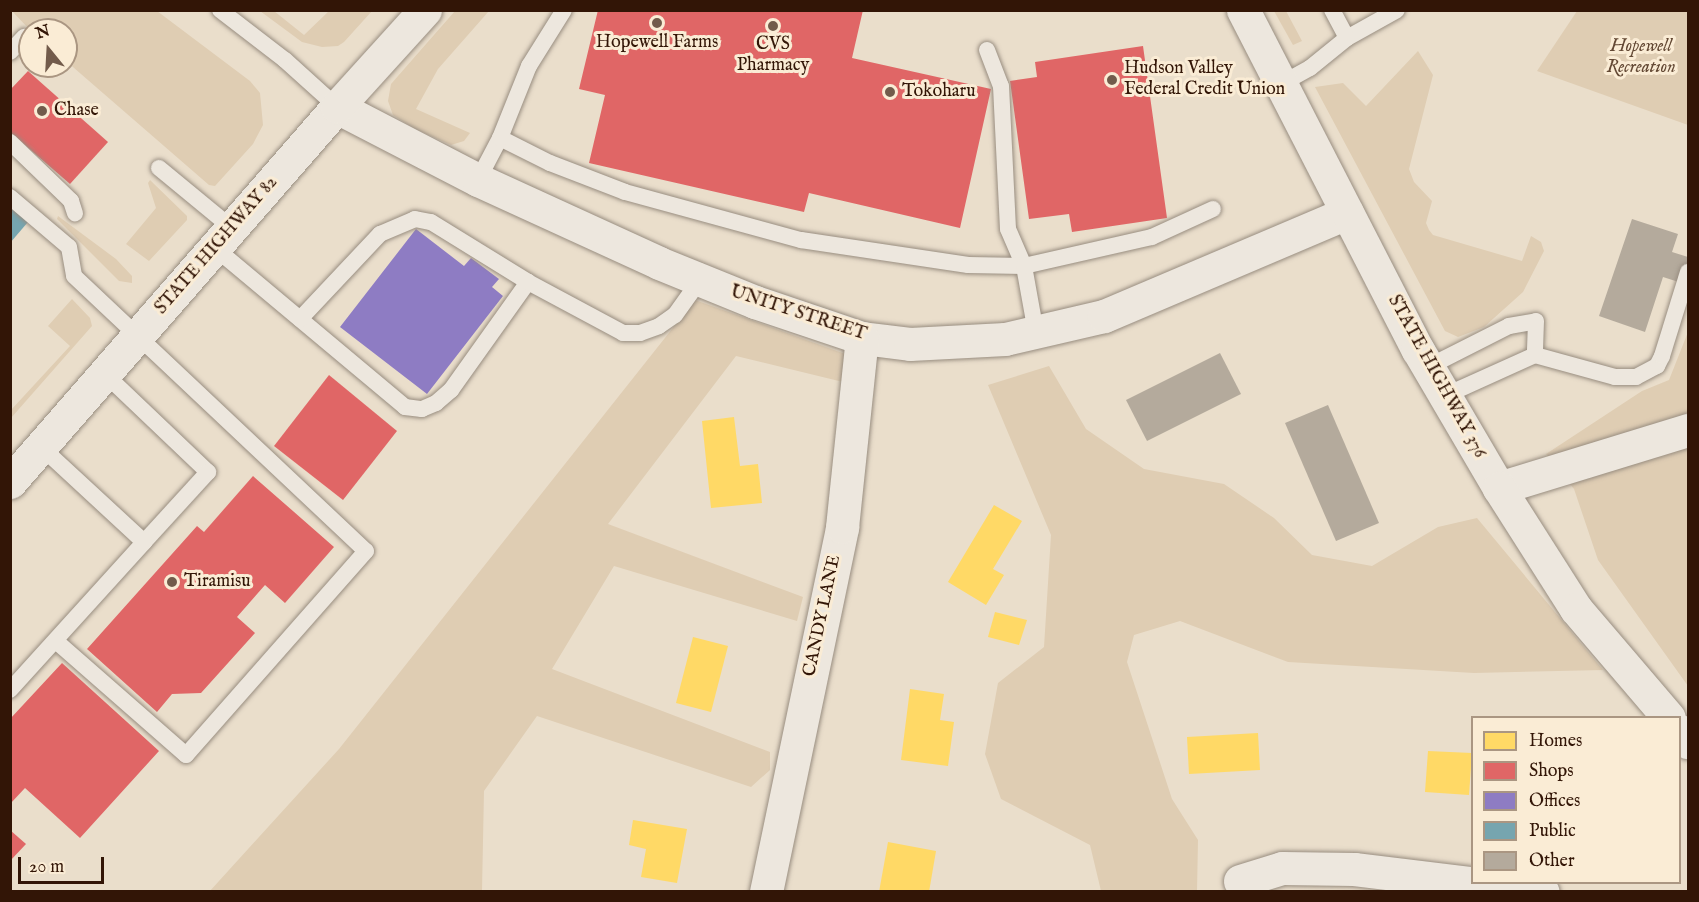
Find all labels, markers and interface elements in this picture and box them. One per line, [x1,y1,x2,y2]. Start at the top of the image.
marker: Hopewell Farms [650,16,664,30]
north arrow [18,18,78,78]
marker: CVS Pharmacy [766,19,780,33]
text: N [33,21,53,44]
place label: Hopewell Farms [596,32,718,54]
place label: CVS Pharmacy [737,35,809,78]
park label: Hopewell Recreation [1606,37,1676,80]
place label: Hudson Valley Federal Credit Union [1124,59,1285,101]
marker: Hudson Valley Federal Credit Union [1105,73,1119,87]
place label: Tokoharu [902,81,976,103]
marker: Tokoharu [883,85,897,99]
place label: Chase [54,100,99,122]
marker: Chase [35,104,49,118]
street label: STATE HIGHWAY 82 [151,173,283,319]
street label: UNITY STREET [727,282,869,346]
street label: STATE HIGHWAY 376 [1382,292,1490,462]
street label: CANDY LANE [800,553,846,679]
place label: Tiramisu [184,571,251,593]
marker: Tiramisu [165,575,179,589]
legend [1471,716,1681,884]
text: Homes [1529,730,1582,753]
text: Shops [1529,760,1574,783]
text: Offices [1529,790,1580,813]
text: Public [1529,820,1576,843]
scale bar [21,845,106,883]
text: Other [1529,850,1575,873]
text: 20 m [29,856,64,879]

